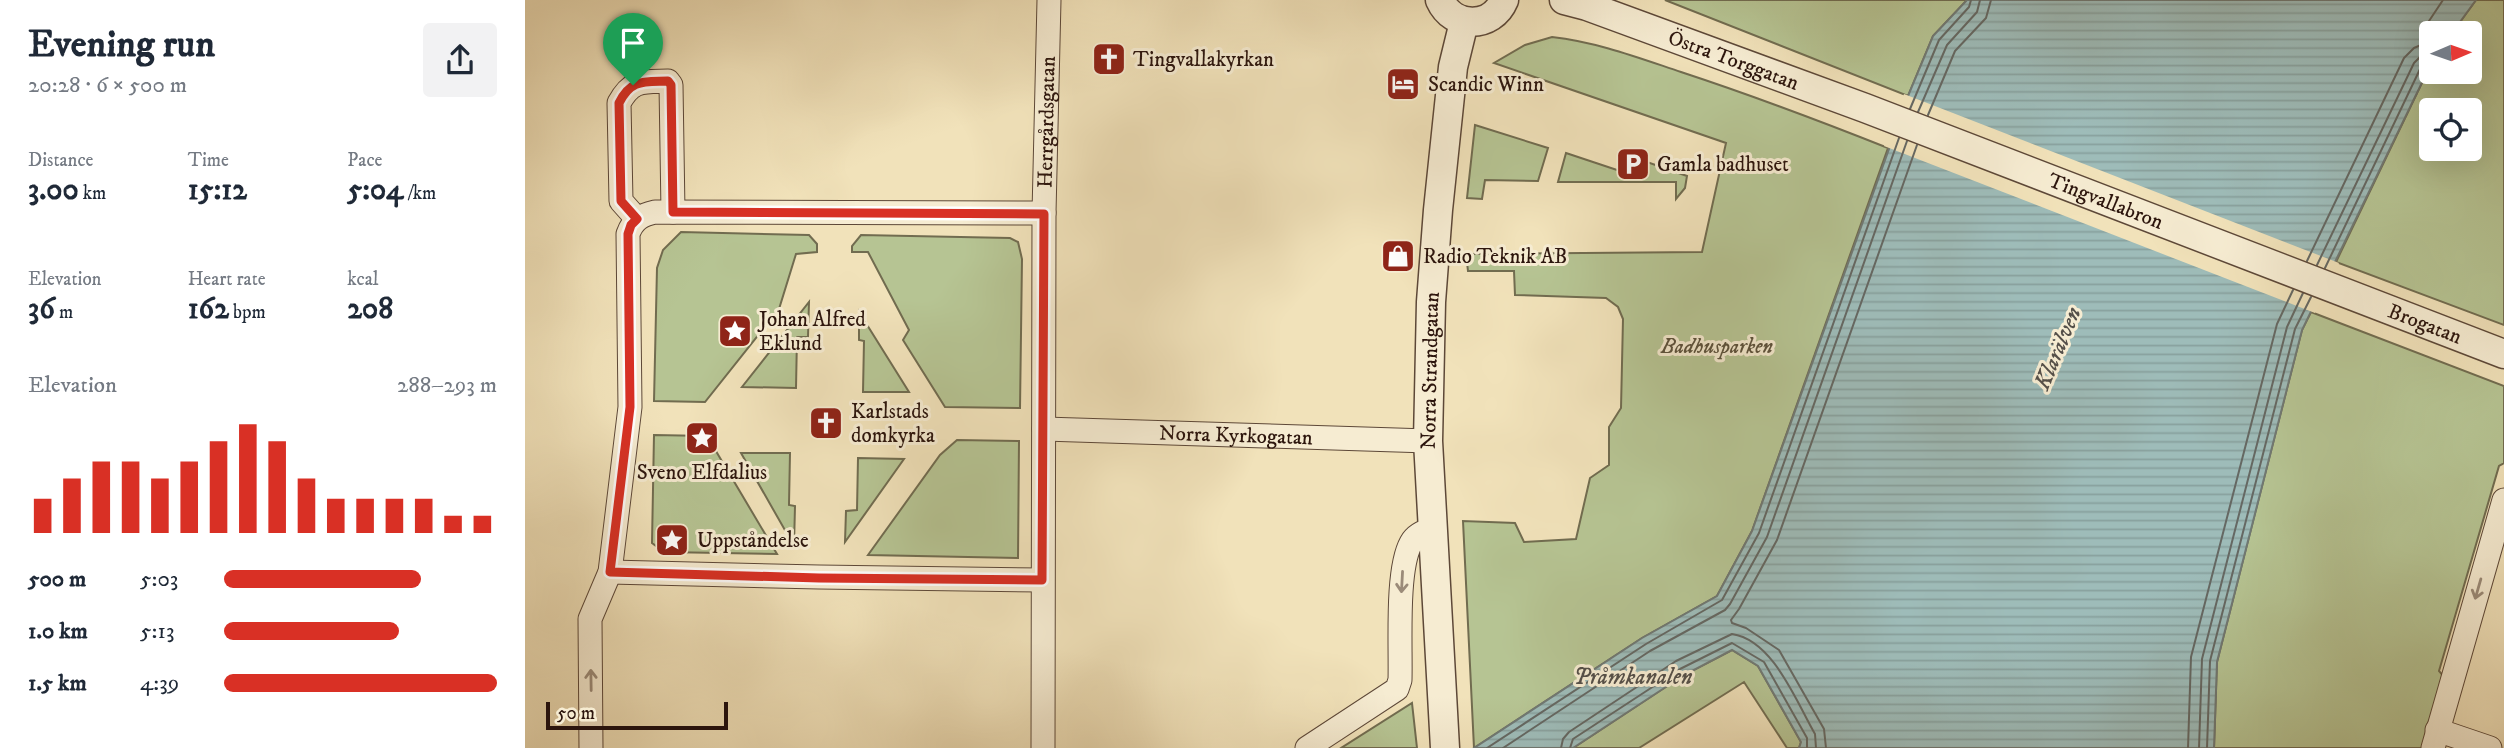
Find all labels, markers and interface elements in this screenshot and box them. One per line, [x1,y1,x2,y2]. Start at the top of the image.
pin [603,13,663,85]
text: Evening run [28,21,215,69]
north arrow [2419,21,2481,84]
map controls [2419,21,2482,161]
button: share [423,23,497,97]
icon: arrive [614,24,652,62]
street label: Östra Torggatan [1664,24,1802,97]
church icon: Tingvallakyrkan [1090,40,1128,78]
place label: Tingvallakyrkan [1133,47,1274,73]
street label: Herrgårdsgatan [1033,56,1062,188]
hotel icon: Scandic Winn [1384,65,1422,103]
text: 20:28 · 6 × 500 m [28,71,187,100]
place label: Scandic Winn [1428,72,1544,98]
button: locate [2419,98,2482,161]
parking icon: Gamla badhuset [1614,145,1652,183]
text: Distance [28,149,93,172]
text: Time [188,149,229,172]
text: Pace [347,149,382,172]
place label: Gamla badhuset [1657,152,1789,178]
street label: Tingvallabron [2044,168,2167,236]
text: 3.00 [28,172,79,209]
text: 15:12 [188,172,247,209]
text: 5:04 [347,172,403,209]
text: km [79,182,106,205]
text: /km [403,182,436,205]
shop icon: Radio Teknik AB [1379,237,1417,275]
place label: Radio Teknik AB [1423,244,1567,270]
text: Elevation [28,268,102,291]
text: Heart rate [188,268,266,291]
text: kcal [347,268,379,291]
text: 36 [28,291,55,328]
text: 162 [188,291,229,328]
text: 208 [347,291,393,328]
street label: Norra Strandgatan [1416,291,1446,450]
street label: Brogatan [2384,299,2465,351]
text: m [55,301,73,324]
text: bpm [229,301,266,324]
water label: Klarälven [2028,303,2089,395]
place label: Johan Alfred Eklund [757,307,866,357]
place icon: Johan Alfred Eklund [716,312,754,350]
park label: Badhusparken [1660,334,1773,360]
text: Elevation [28,371,117,400]
text: 288–293 m [397,371,497,400]
place label: Karlstads domkyrka [851,399,935,449]
church icon: Karlstads domkyrka [807,404,845,442]
place icon: Sveno Elfdalius [683,419,721,457]
street label: Norra Kyrkogatan [1159,421,1313,451]
place label: Sveno Elfdalius [637,460,767,486]
place icon: Uppståndelse [653,521,691,559]
place label: Uppståndelse [697,528,809,554]
text: 500 m [28,565,86,594]
text: 5:03 [140,565,178,594]
one-way arrow [1396,570,1409,593]
one-way arrow [2470,578,2483,600]
text: 1.0 km [28,617,88,646]
text: 5:13 [140,617,174,646]
water label: Pråmkanalen [1574,663,1693,692]
text: 1.5 km [28,669,87,698]
text: 4:39 [140,669,179,698]
one-way arrow [584,669,597,692]
scale bar [546,699,728,731]
text: 50 m [557,702,595,725]

